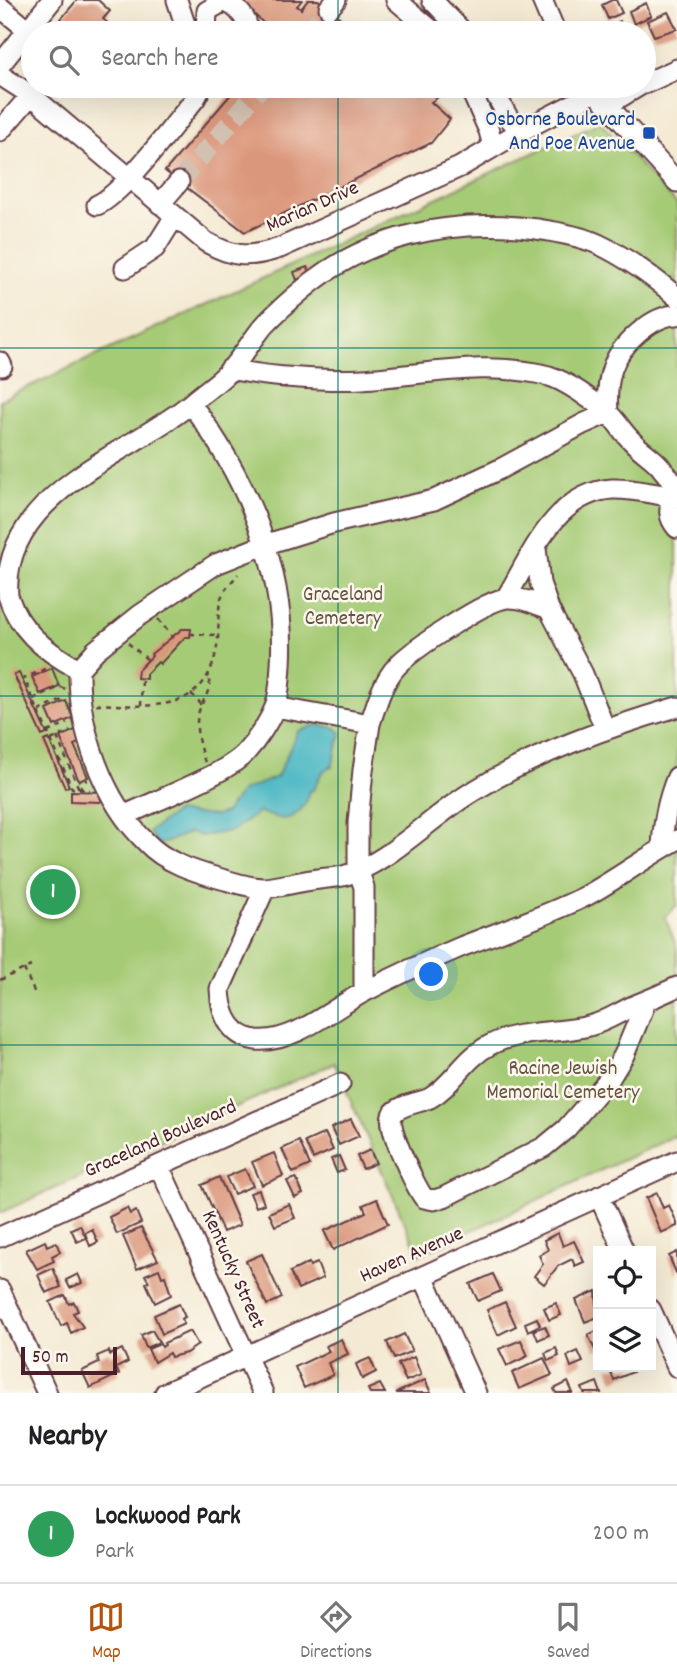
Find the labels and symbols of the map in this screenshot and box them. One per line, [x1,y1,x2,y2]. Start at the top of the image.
place label: Osborne Boulevard And Poe Avenue [485,106,635,160]
marker: Osborne Boulevard And Poe Avenue [641,125,657,141]
street label: Marian Drive [262,174,364,242]
park label: Graceland Cemetery [303,581,383,635]
pin: 1 [30,866,76,918]
your location [414,957,448,991]
park label: Racine Jewish Memorial Cemetery [486,1055,640,1109]
street label: Graceland Boulevard [80,1093,242,1187]
street label: Kentucky Street [193,1206,272,1334]
street label: Haven Avenue [355,1220,469,1292]
scale bar [21,1344,117,1376]

